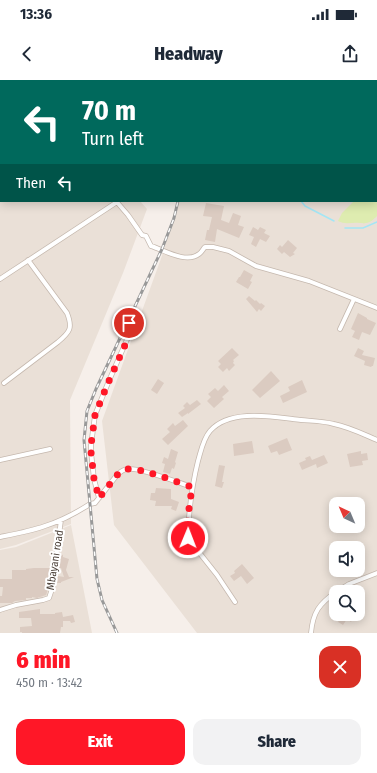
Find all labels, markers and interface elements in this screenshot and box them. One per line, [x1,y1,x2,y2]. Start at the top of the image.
text: 13:36 [20,5,52,23]
icon: back [16,43,38,65]
text: Headway [154,43,223,65]
icon: share [339,43,361,65]
text: 70 m [82,94,136,127]
icon: left [16,96,68,148]
text: Turn left [82,128,144,150]
icon: left [54,172,76,194]
text: Then [16,174,46,192]
pin [112,306,146,340]
icon: arrive [118,312,140,334]
north arrow [329,497,365,533]
map controls [329,497,365,621]
position arrow [167,517,209,559]
street label: Mbayani road [44,529,66,591]
button: sound [329,541,365,577]
button: search [329,585,365,621]
text: 6 min [16,646,71,674]
button: close [319,646,361,688]
text: 450 m · 13:42 [16,675,82,690]
button: Exit [16,719,185,765]
button: Share [193,719,361,765]

